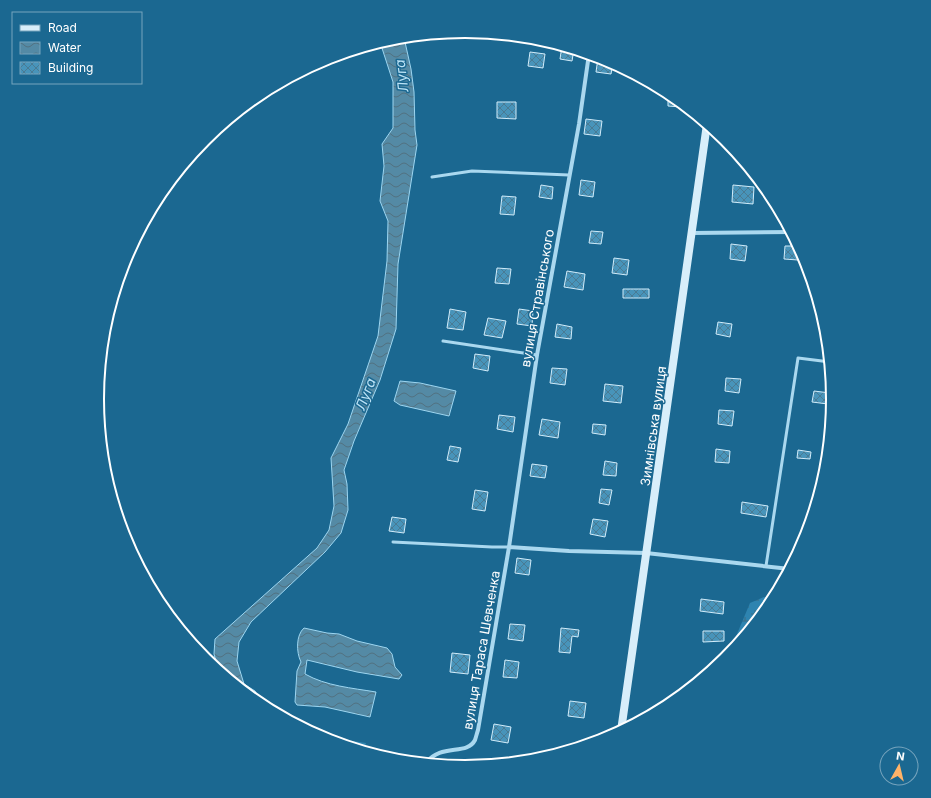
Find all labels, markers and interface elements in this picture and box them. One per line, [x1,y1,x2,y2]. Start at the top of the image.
legend [12,12,142,84]
text: Road [48,20,77,35]
text: Water [48,40,82,55]
water label: Луга [390,58,411,93]
text: Building [48,60,93,75]
street label: вулиця Стравінського [517,228,557,368]
street label: Зимнівська вулиця [637,365,669,487]
water label: Луга [351,375,379,413]
street label: вулиця Тараса Шевченка [459,569,503,731]
north arrow [879,746,919,786]
text: N [895,749,906,764]

